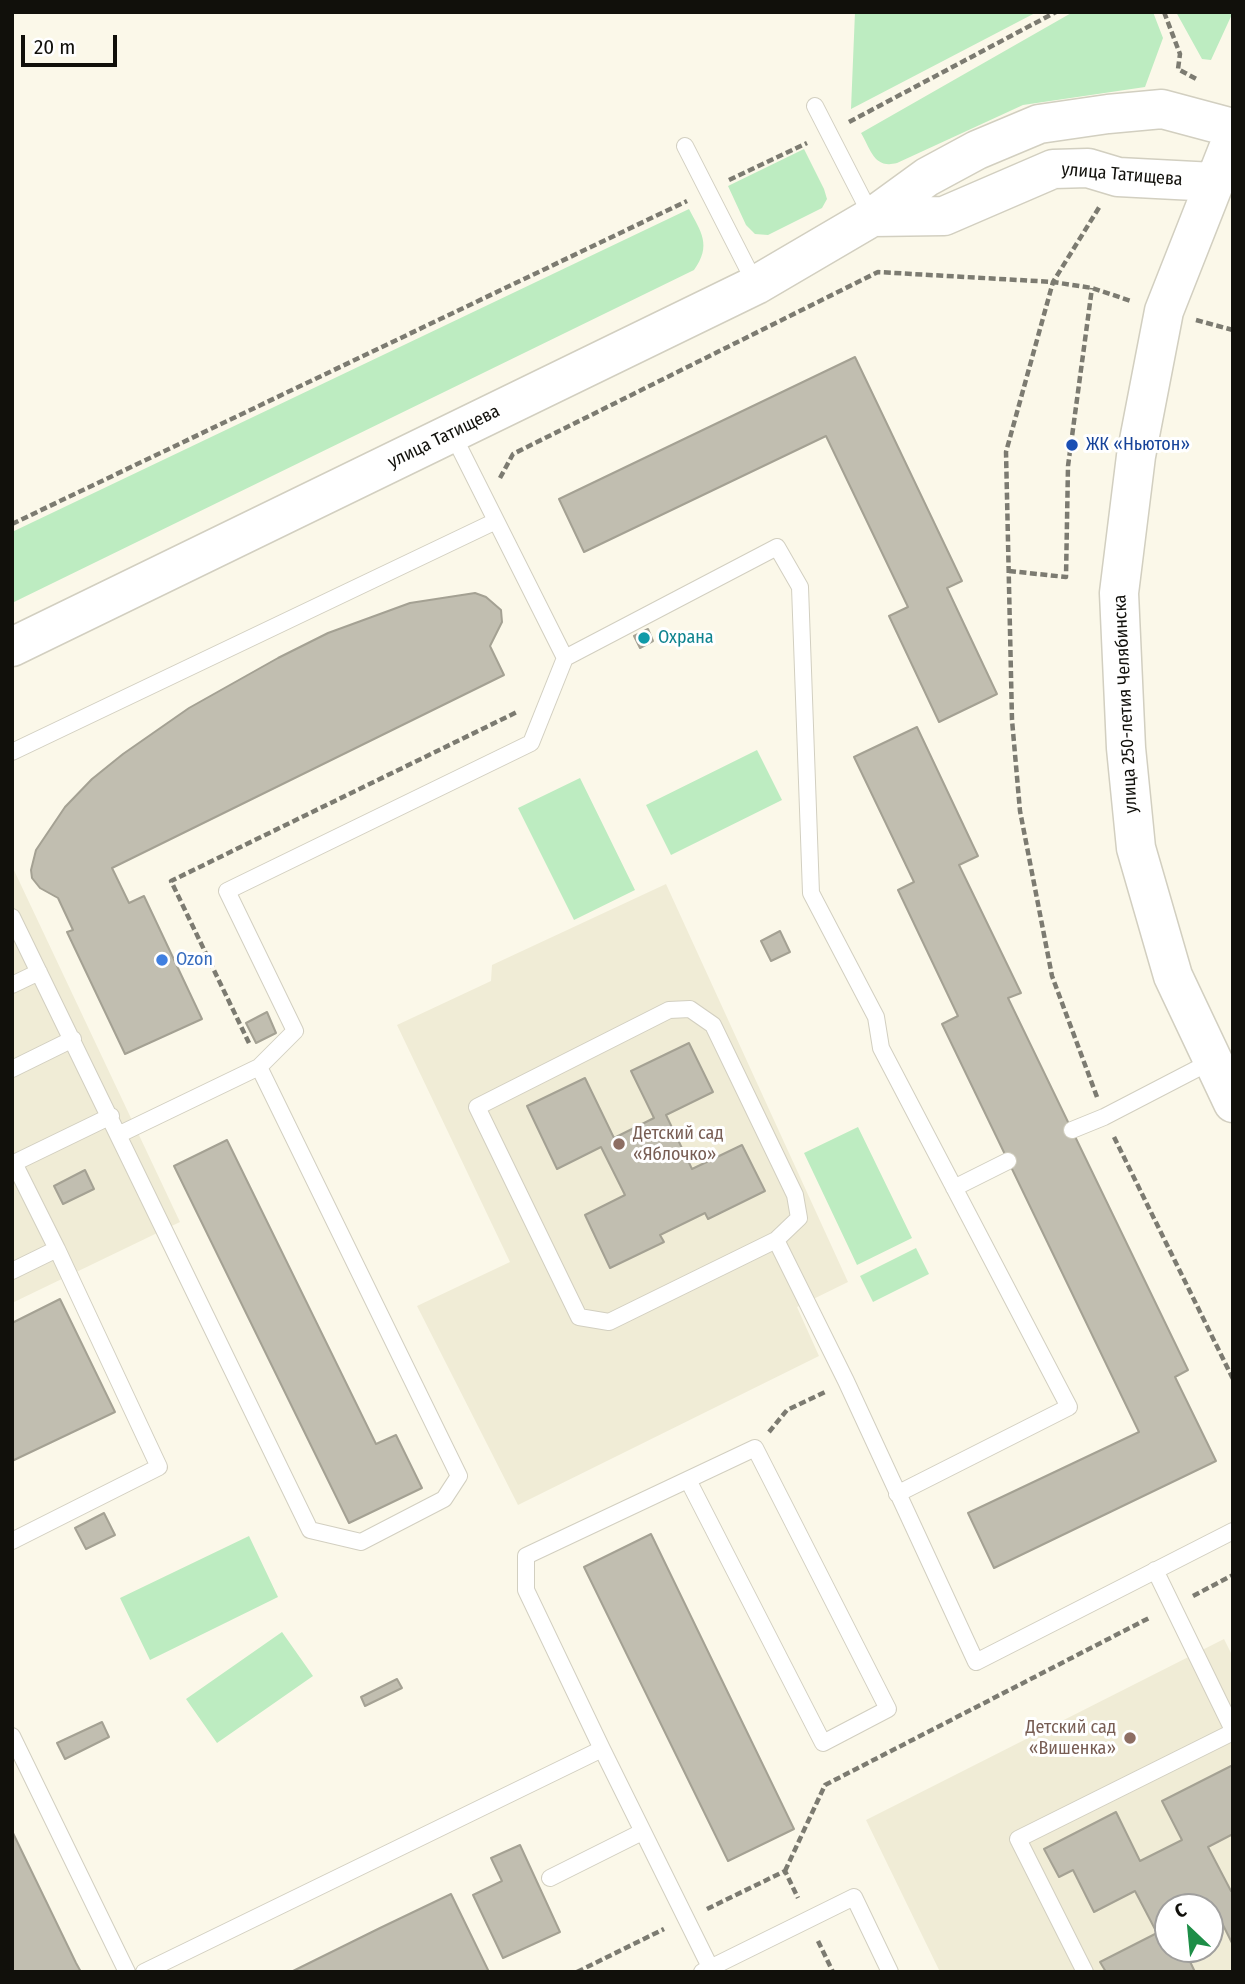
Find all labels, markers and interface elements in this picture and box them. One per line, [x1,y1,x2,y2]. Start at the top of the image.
scale bar [24,21,121,65]
text: 20 m [34,34,75,60]
street label: улица Татищева [1061,159,1183,191]
street label: улица Татищева [385,401,503,473]
place label: ЖК «Ньютон» [1086,434,1190,456]
marker: ЖК «Ньютон» [1064,437,1080,453]
street label: улица 250-летия Челябинска [1109,594,1143,814]
place label: Охрана [658,627,714,649]
marker: Охрана [636,630,652,646]
place label: Ozon [176,949,213,971]
marker: Ozon [154,952,170,968]
place label: Детский сад «Яблочко» [633,1123,723,1166]
marker: Детский сад «Яблочко» [611,1136,627,1152]
place label: Детский сад «Вишенка» [1026,1717,1116,1760]
marker: Детский сад «Вишенка» [1122,1730,1138,1746]
north arrow [1154,1893,1224,1963]
text: С [1171,1898,1190,1923]

